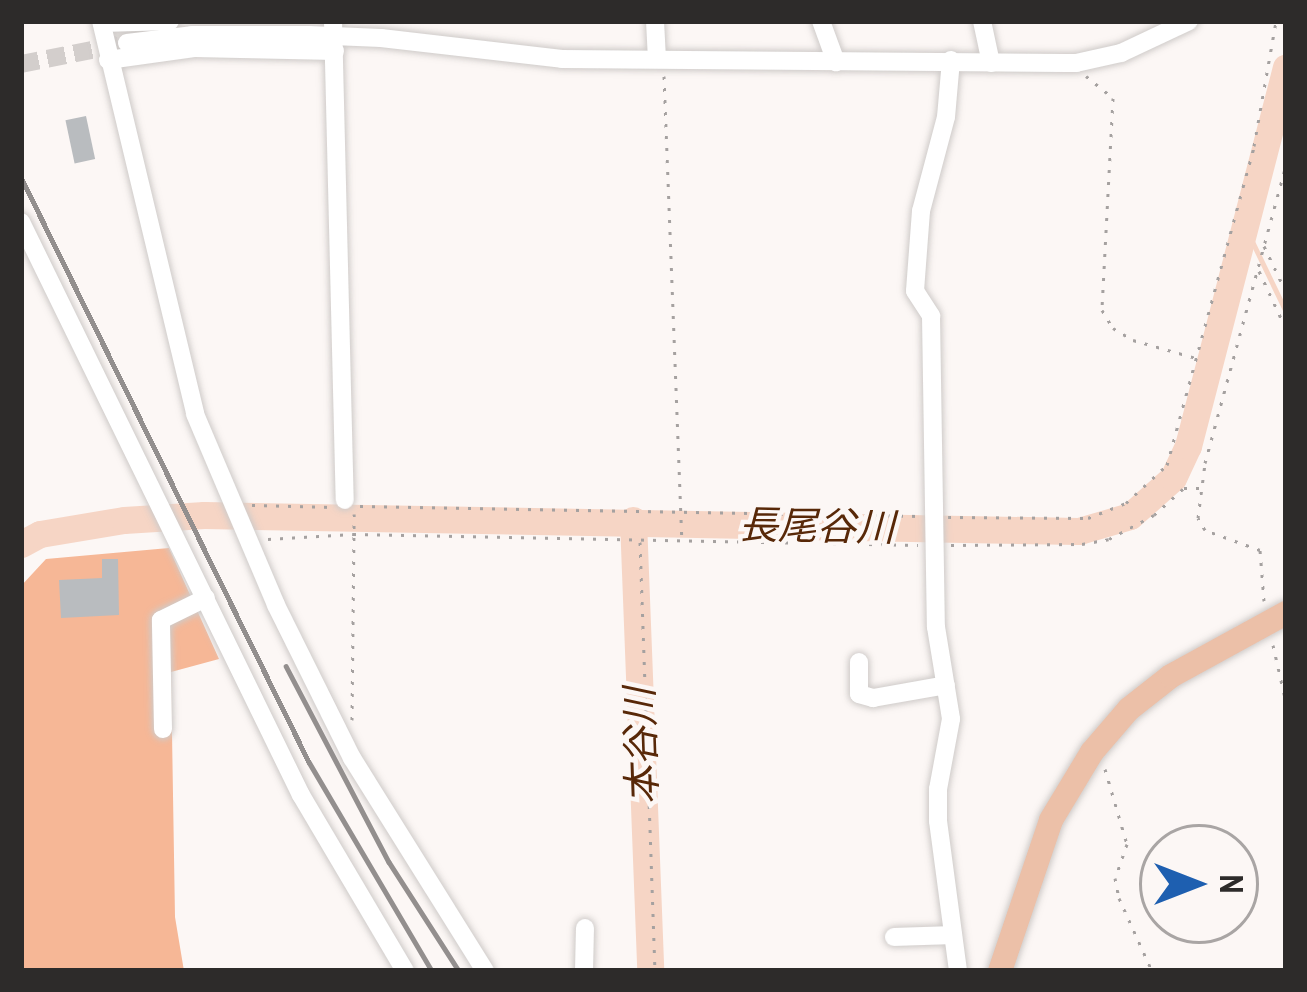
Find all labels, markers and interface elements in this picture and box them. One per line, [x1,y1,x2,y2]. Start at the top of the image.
water label: 長尾谷川 [739,501,895,551]
water label: 本谷川 [616,687,666,805]
north arrow [1139,824,1259,944]
text: N [1210,874,1254,894]

